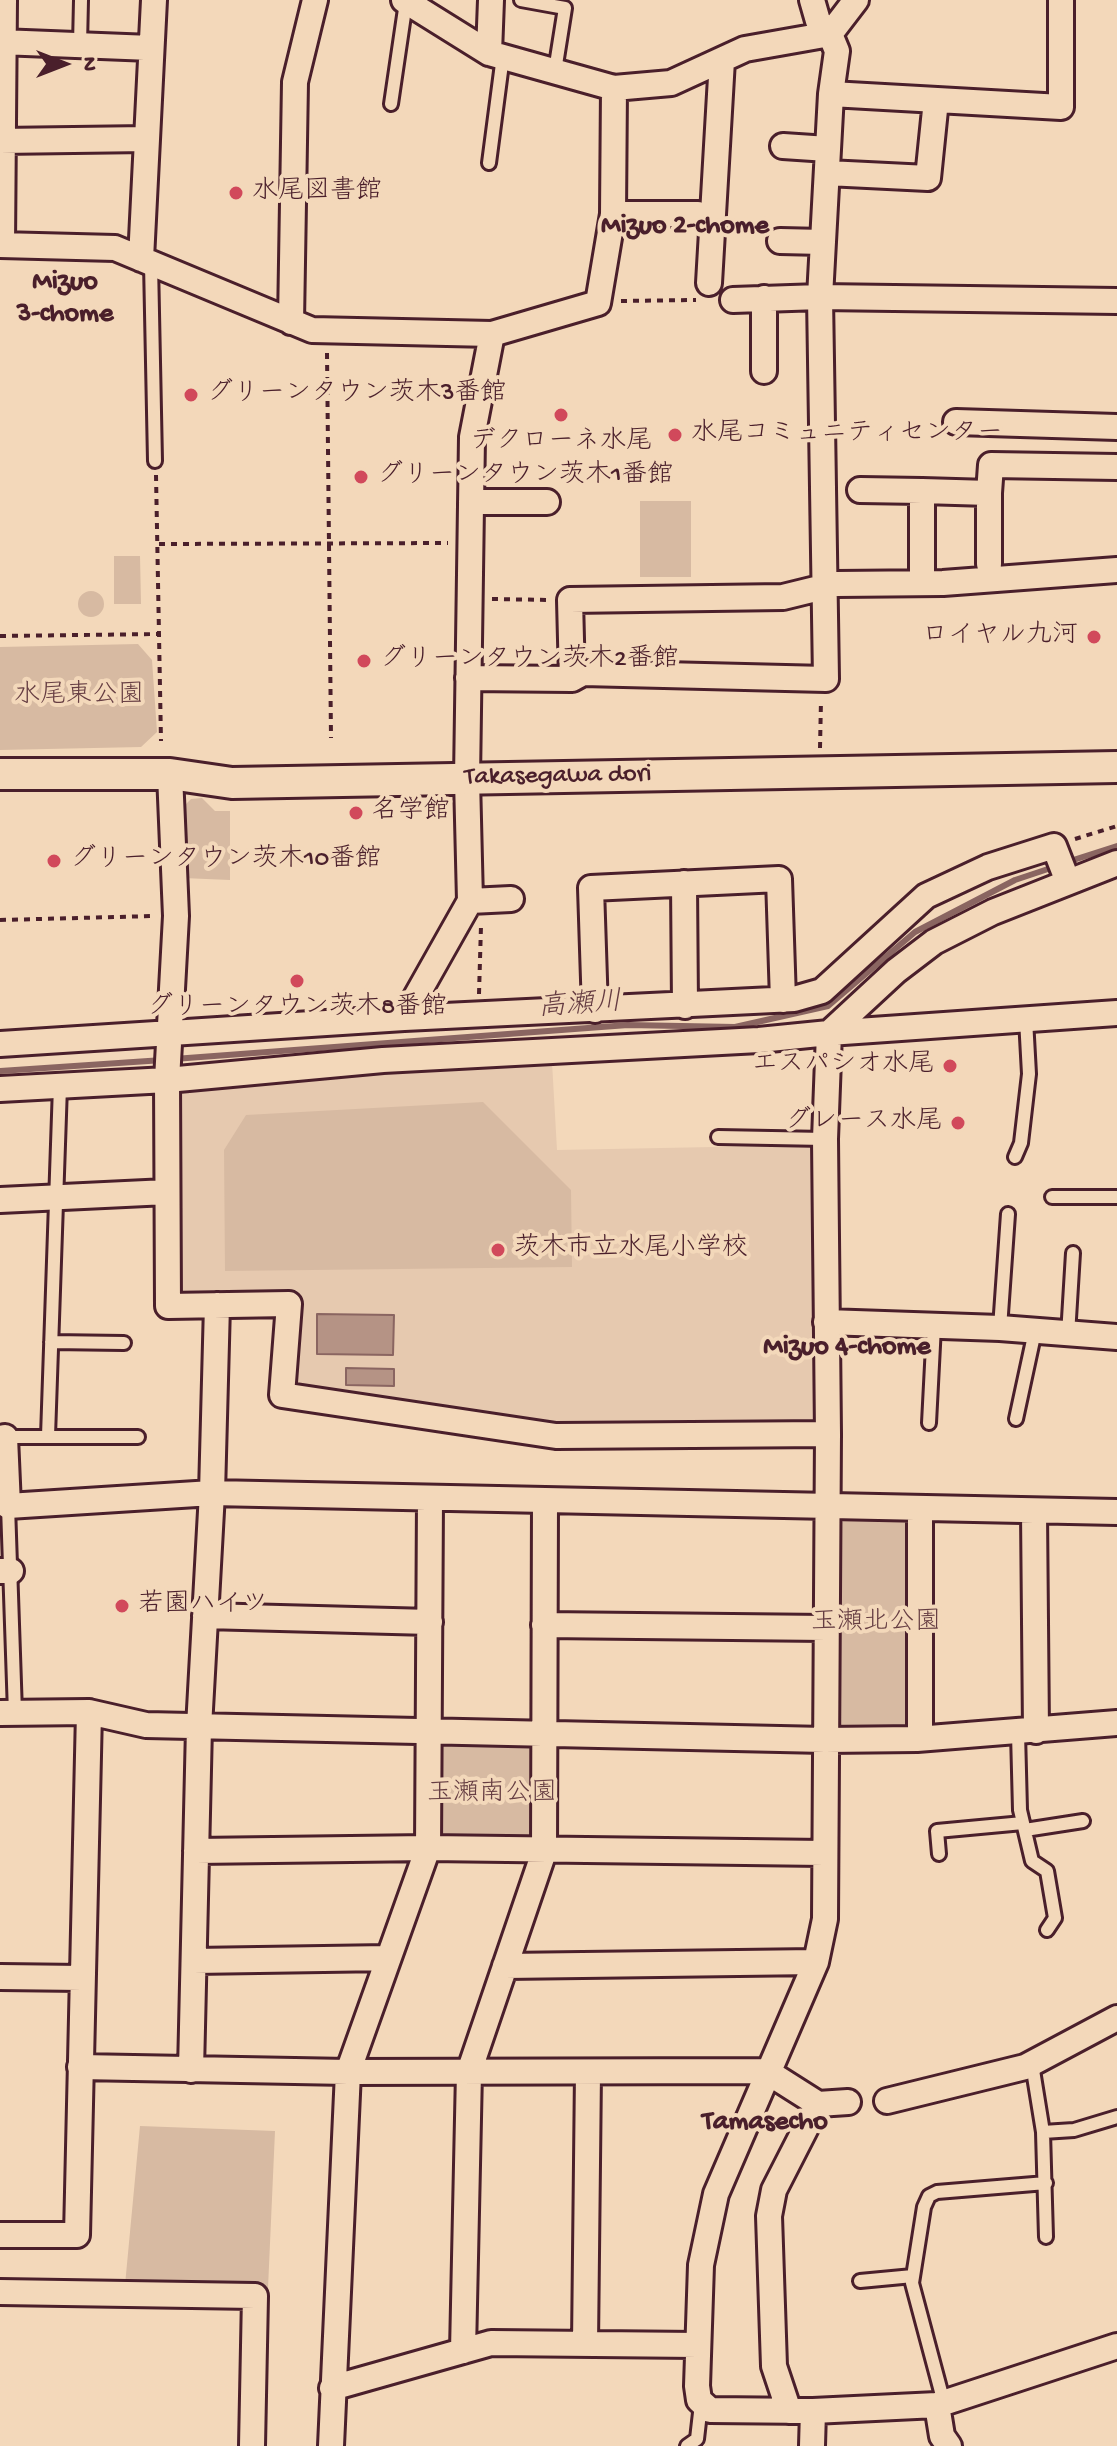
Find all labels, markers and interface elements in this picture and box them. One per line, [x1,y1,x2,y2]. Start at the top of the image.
north arrow [24,24,104,104]
text: N [75,57,101,71]
place label: 水尾図書館 [252,177,382,209]
marker: 水尾図書館 [227,184,245,202]
district label: Mizuo 2-chome [601,211,769,245]
district label: Mizuo 3-chome [17,267,113,333]
place label: グリーンタウン茨木3番館 [207,379,506,411]
marker: グリーンタウン茨木3番館 [182,386,200,404]
marker: デクローネ水尾 [552,406,570,424]
place label: 水尾コミュニティセンター [691,419,1003,451]
marker: 水尾コミュニティセンター [666,426,684,444]
place label: デクローネ水尾 [470,427,652,459]
place label: グリーンタウン茨木1番館 [377,461,673,493]
marker: グリーンタウン茨木1番館 [352,468,370,486]
place label: ロイヤル九河 [922,621,1078,653]
marker: ロイヤル九河 [1085,628,1103,646]
place label: グリーンタウン茨木2番館 [380,645,679,677]
marker: グリーンタウン茨木2番館 [355,652,373,670]
park label: 水尾東公園 [14,681,144,713]
street label: Takasegawa dori [464,760,652,794]
place label: 名学館 [372,797,450,829]
marker: 名学館 [347,804,365,822]
place label: グリーンタウン茨木10番館 [70,845,381,877]
marker: グリーンタウン茨木10番館 [45,852,63,870]
marker: グリーンタウン茨木8番館 [288,972,306,990]
water label: 高瀬川 [537,987,623,1027]
place label: グリーンタウン茨木8番館 [147,993,447,1025]
place label: エスパシオ水尾 [752,1050,934,1082]
marker: エスパシオ水尾 [941,1057,959,1075]
place label: グレース水尾 [785,1107,942,1139]
marker: グレース水尾 [949,1114,967,1132]
place label: 茨木市立水尾小学校 [514,1234,748,1266]
marker: 茨木市立水尾小学校 [489,1241,507,1259]
district label: Mizuo 4-chome [763,1332,931,1366]
place label: 若園ハイツ [138,1590,268,1622]
marker: 若園ハイツ [113,1597,131,1615]
park label: 玉瀬北公園 [811,1608,941,1640]
park label: 玉瀬南公園 [427,1779,557,1811]
district label: Tamasecho [702,2107,828,2141]

